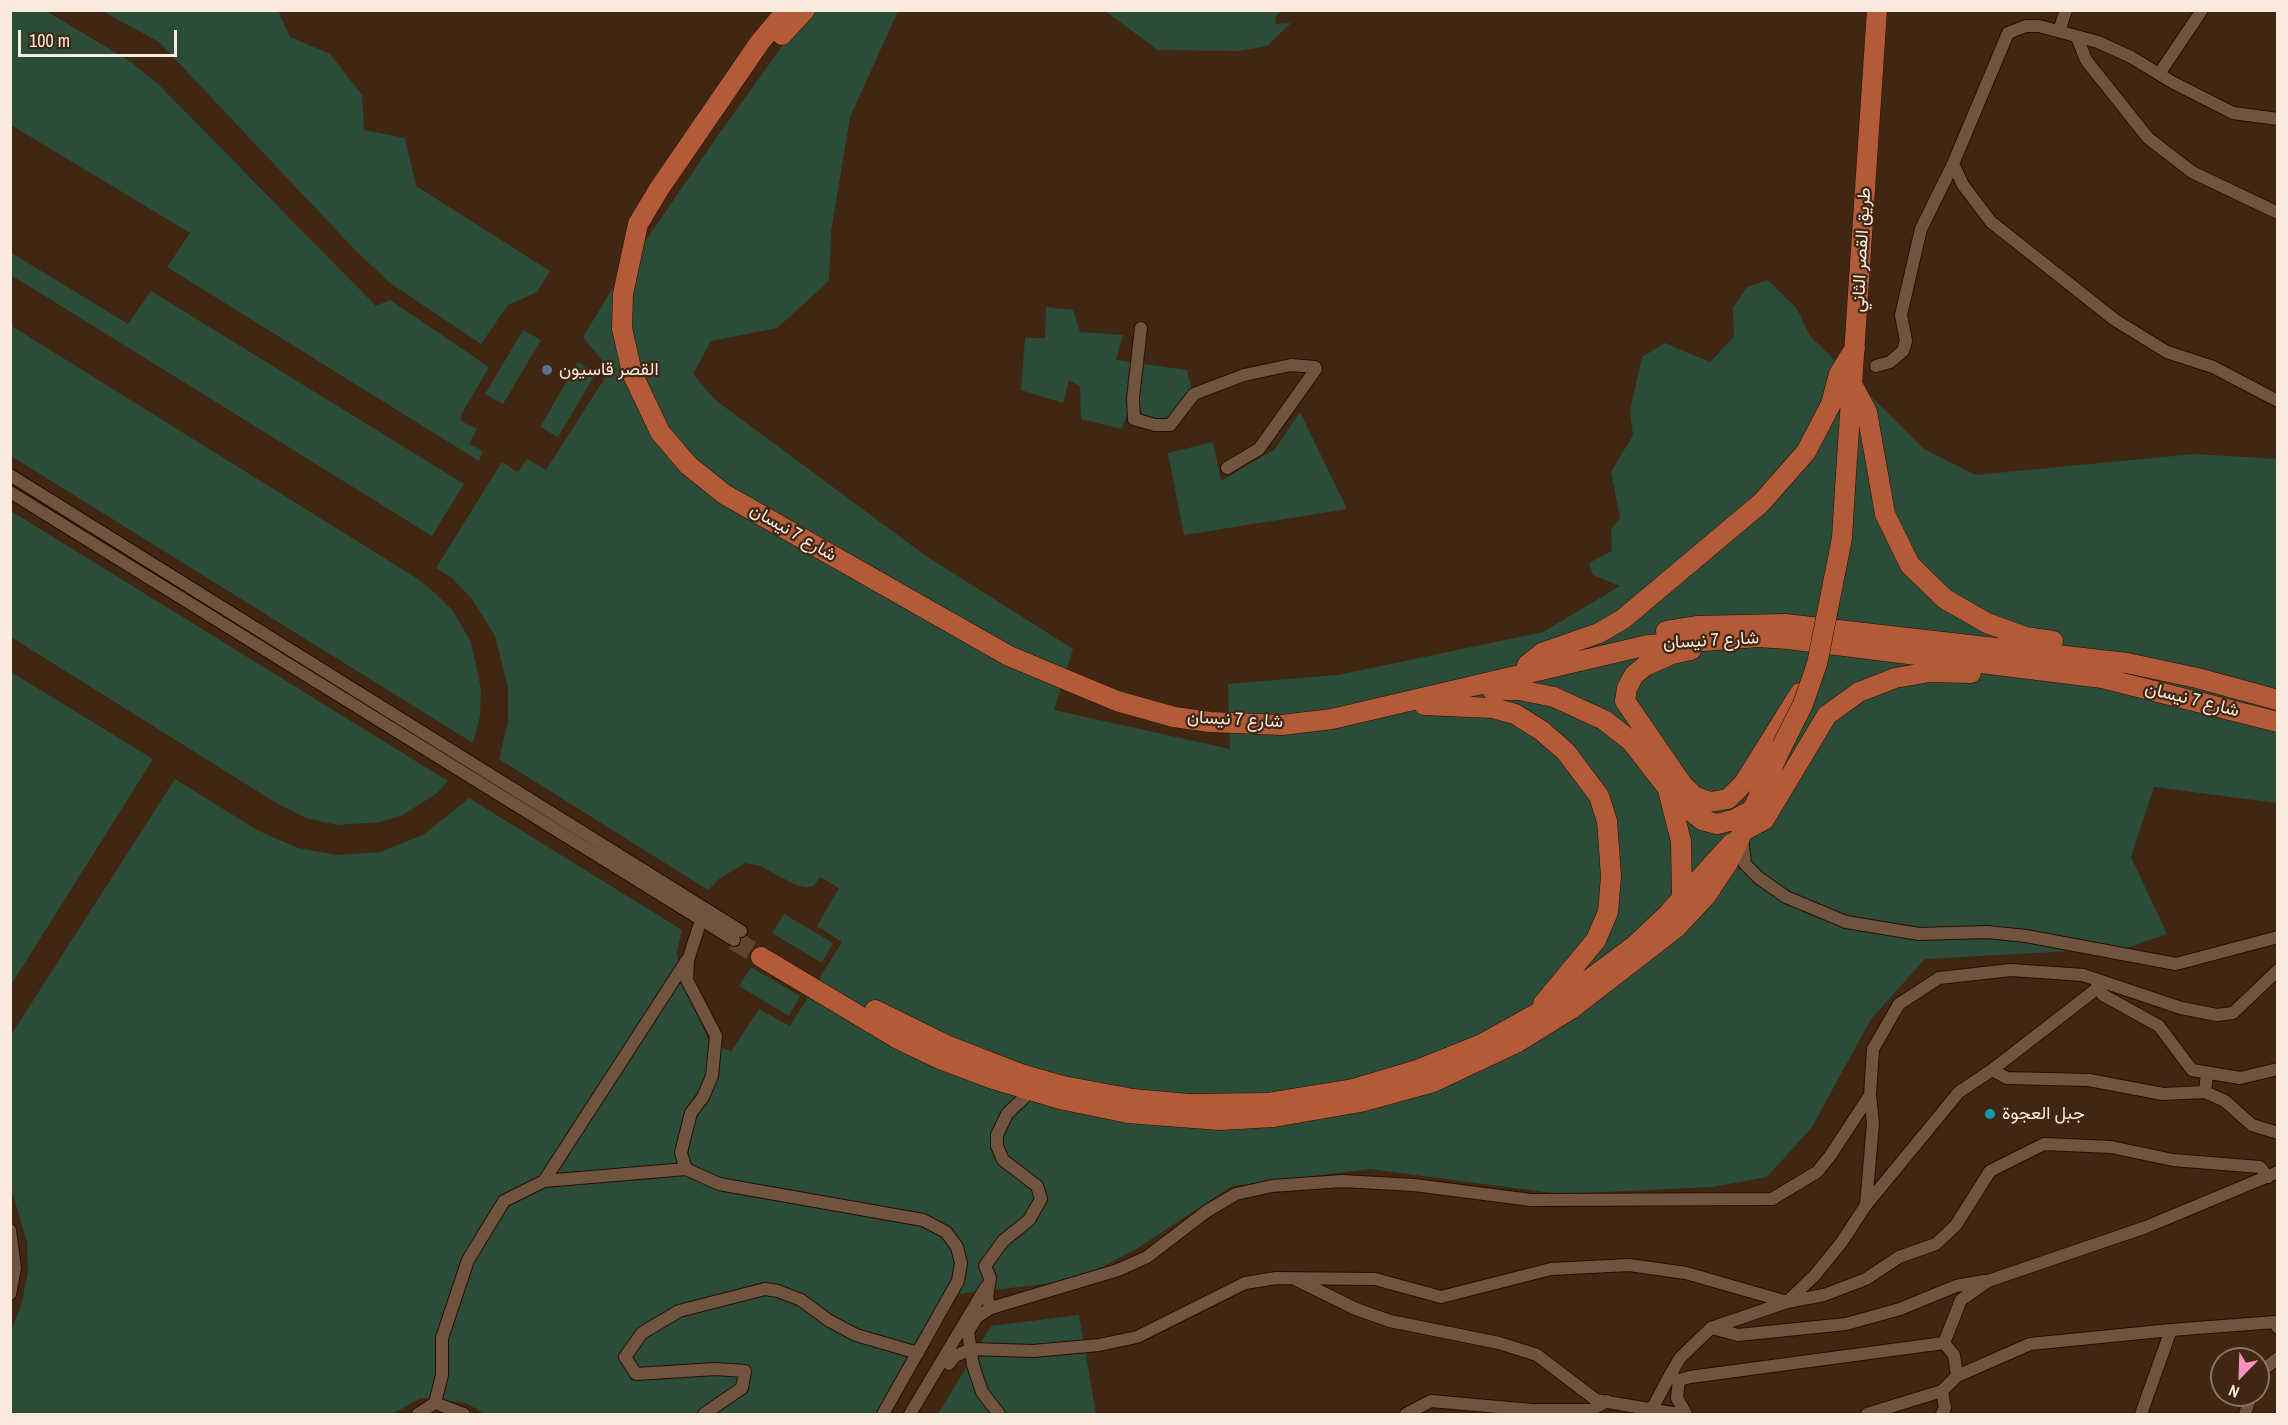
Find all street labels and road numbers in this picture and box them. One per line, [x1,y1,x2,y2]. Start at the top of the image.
street label: طريق القصر الثاني [1848,187,1876,313]
street label: شارع 7 نيسان [746,500,840,566]
street label: شارع 7 نيسان [1662,628,1760,654]
street label: شارع 7 نيسان [2143,678,2241,722]
street label: شارع 7 نيسان [1186,707,1284,733]

